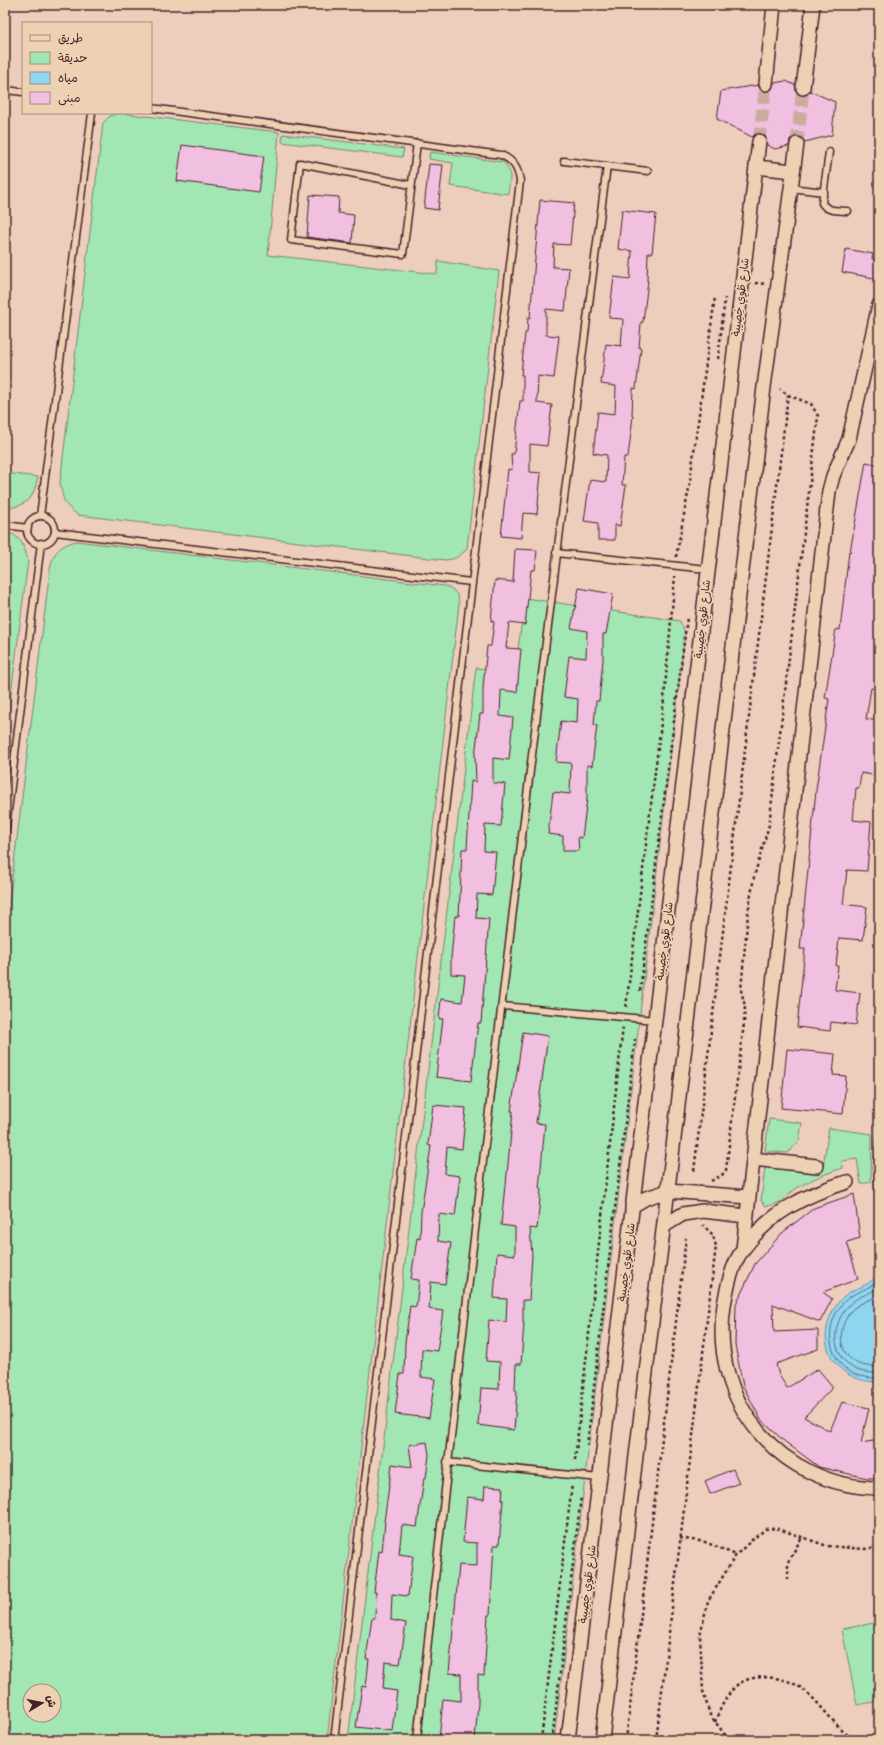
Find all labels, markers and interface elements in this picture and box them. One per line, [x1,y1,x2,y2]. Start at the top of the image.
legend [22,22,152,114]
text: طريق [58,33,83,47]
text: حديقة [58,53,87,67]
text: مياه [58,73,78,87]
text: مبنى [58,93,81,107]
street label: شارع طَوِي خِصِيبة [730,257,754,337]
street label: شارع طَوِي خِصِيبة [693,579,715,659]
street label: شارع طَوِي خِصِيبة [654,901,678,981]
street label: شارع طَوِي خِصِيبة [616,1222,640,1302]
street label: شارع طَوِي خِصِيبة [577,1544,601,1624]
north arrow [22,1683,62,1723]
text: ش [43,1695,57,1709]

